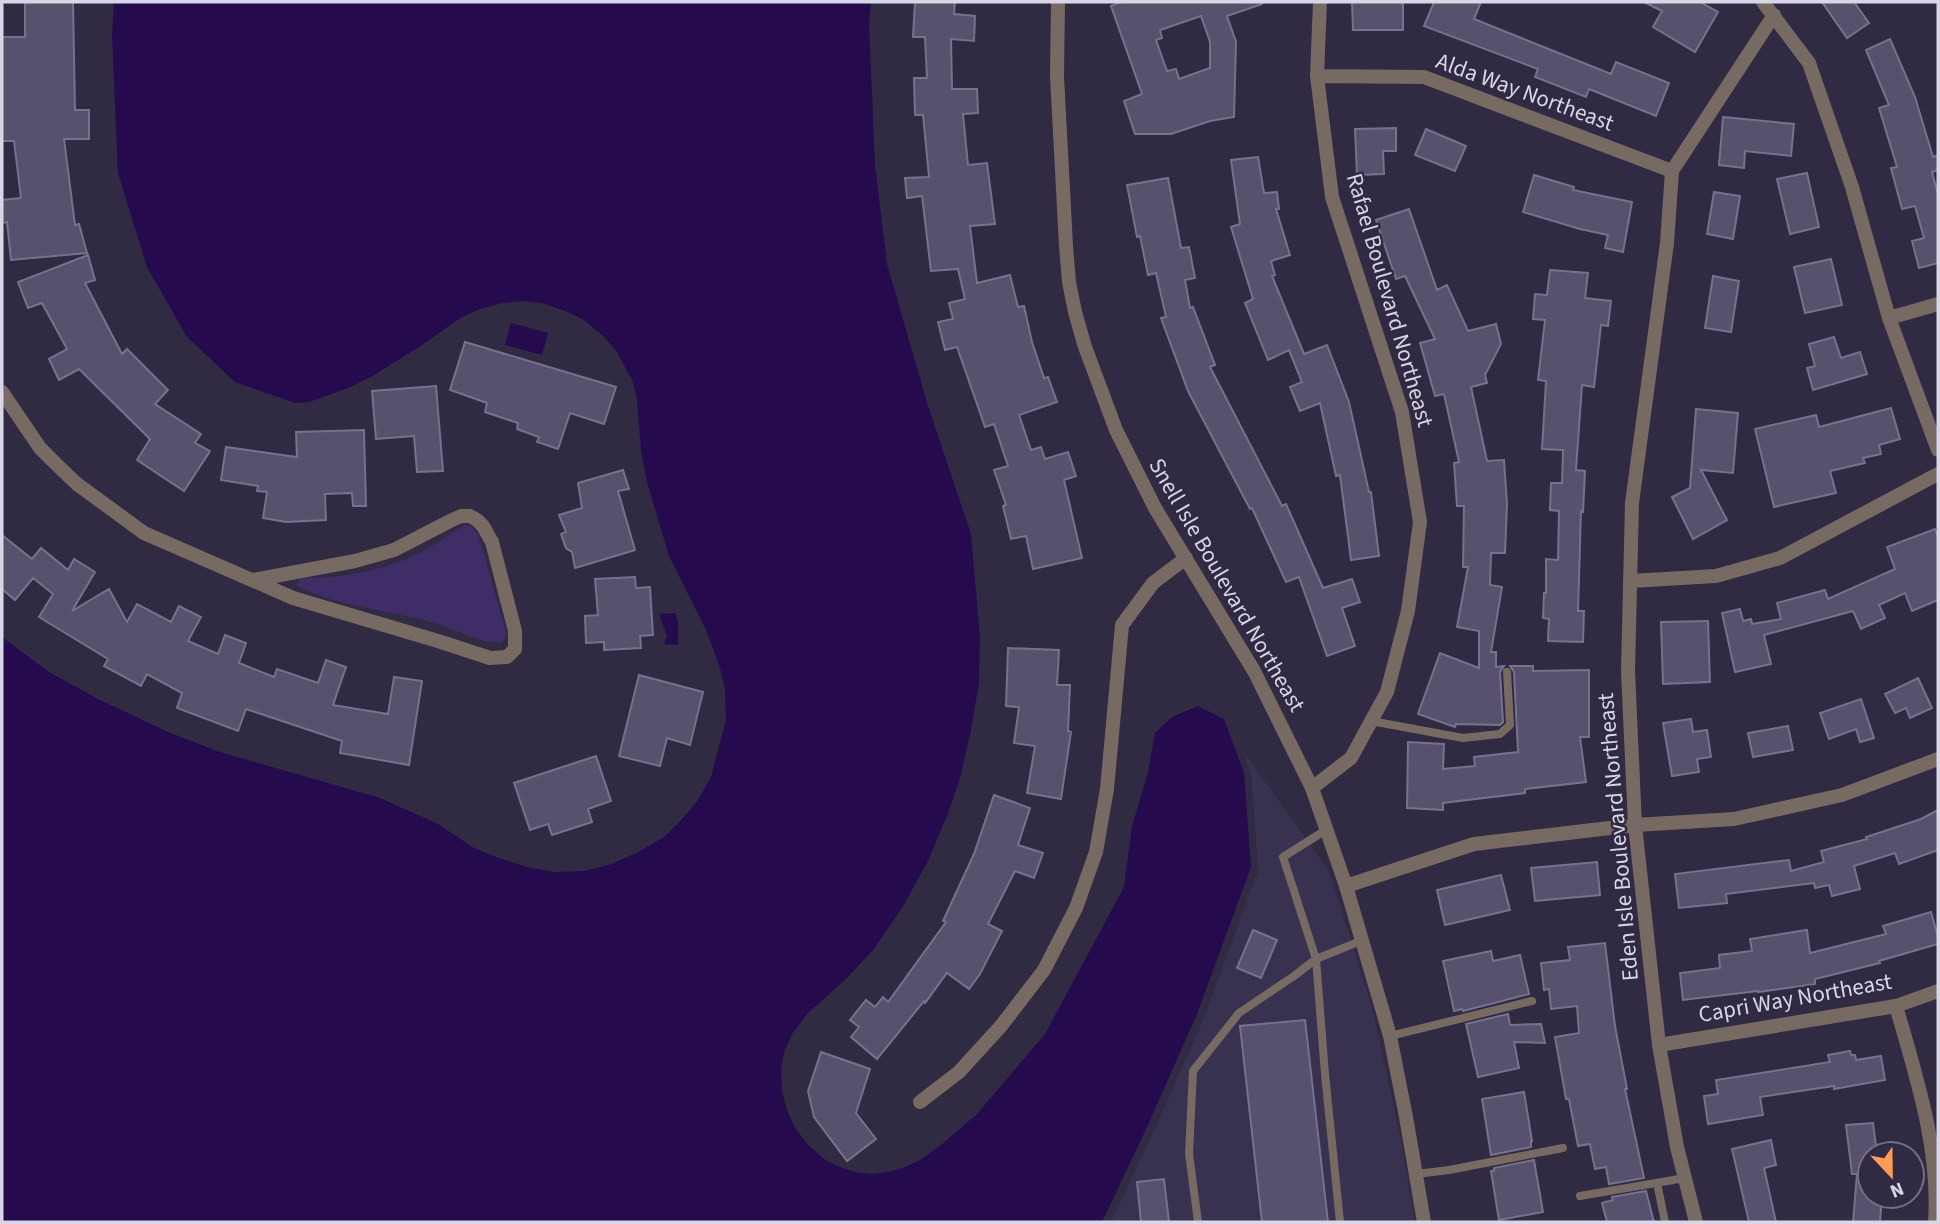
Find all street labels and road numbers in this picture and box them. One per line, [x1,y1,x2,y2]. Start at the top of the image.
street label: Alda Way Northeast [1431,44,1619,140]
street label: Rafael Boulevard Northeast [1338,169,1442,431]
street label: Snell Isle Boulevard Northeast [1141,452,1313,718]
street label: Eden Isle Boulevard Northeast [1589,691,1647,982]
street label: Capri Way Northeast [1696,965,1894,1031]

